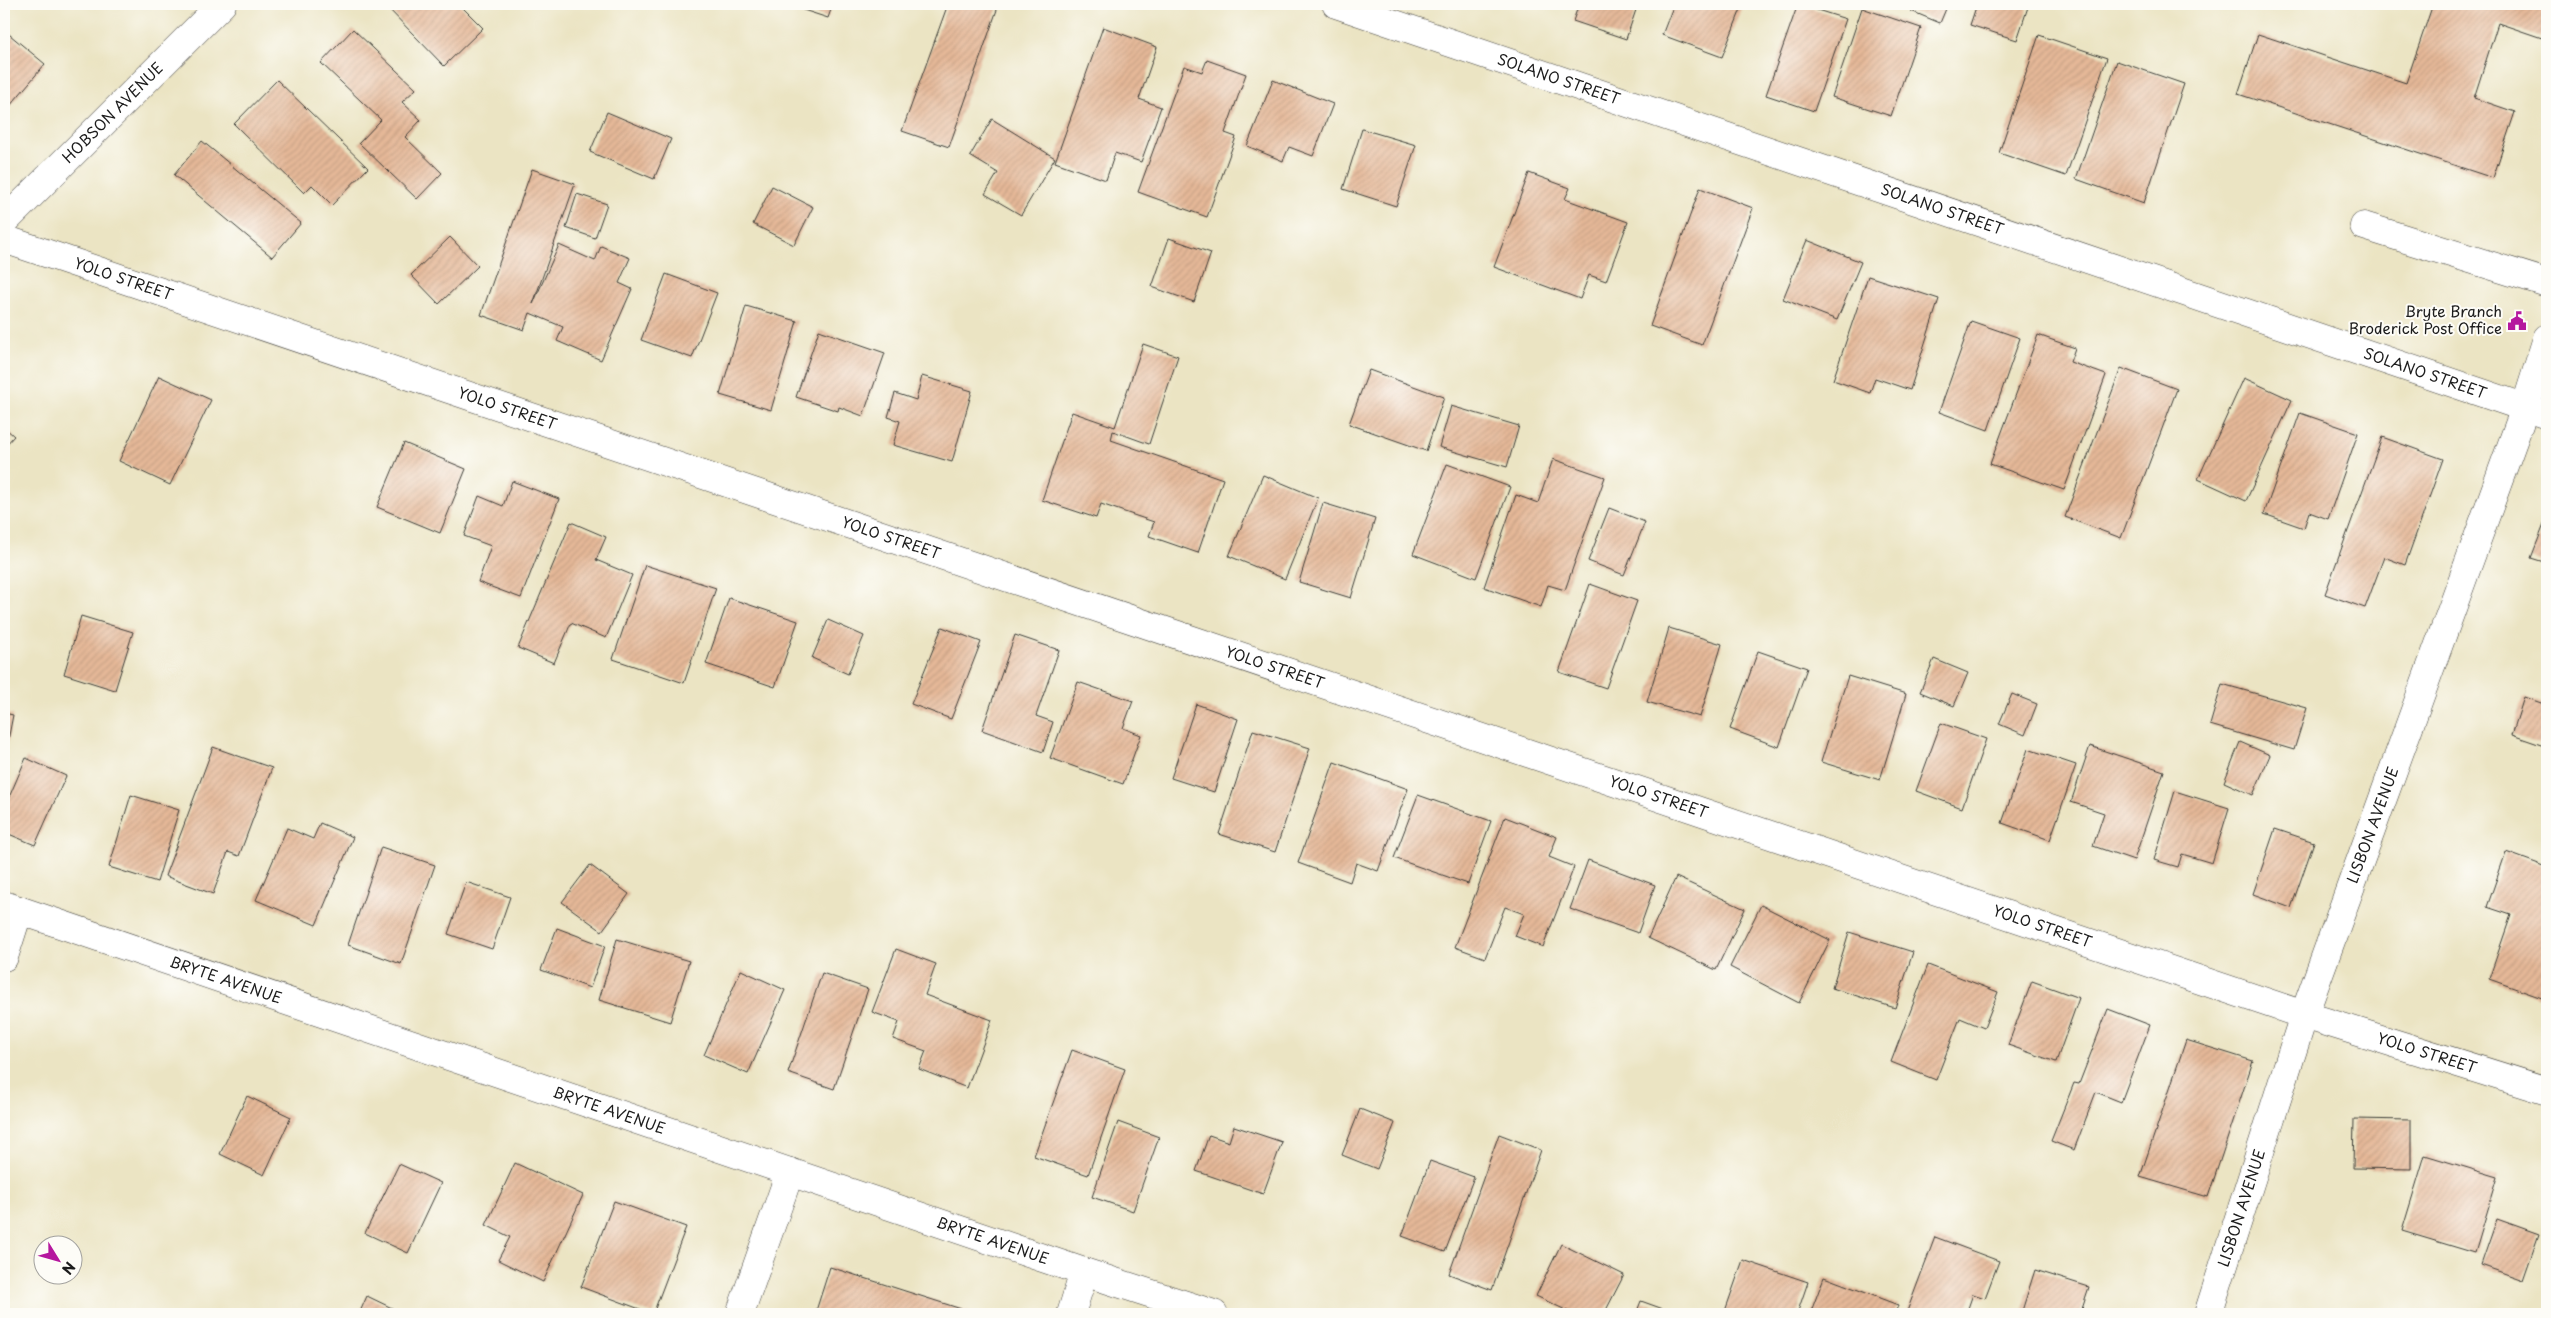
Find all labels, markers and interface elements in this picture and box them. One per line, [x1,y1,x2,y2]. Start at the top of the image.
street label: SOLANO STREET [1495,47,1624,110]
street label: HOBSON AVENUE [56,56,168,168]
street label: SOLANO STREET [1878,177,2008,240]
street label: YOLO STREET [71,250,177,305]
place label: Bryte Branch Broderick Post Office [2348,299,2502,339]
public building icon: Bryte Branch Broderick Post Office [2506,310,2528,332]
street label: SOLANO STREET [2361,341,2491,404]
street label: YOLO STREET [455,380,561,435]
street label: YOLO STREET [839,509,945,564]
street label: YOLO STREET [1223,639,1328,694]
street label: LISBON AVENUE [2340,763,2403,886]
street label: YOLO STREET [1606,768,1712,823]
street label: YOLO STREET [1990,898,2096,953]
street label: BRYTE AVENUE [167,949,285,1009]
street label: YOLO STREET [2375,1026,2481,1079]
street label: BRYTE AVENUE [550,1079,669,1139]
street label: LISBON AVENUE [2211,1146,2270,1270]
street label: BRYTE AVENUE [934,1210,1052,1269]
north arrow [32,1236,82,1286]
text: N [57,1257,81,1279]

